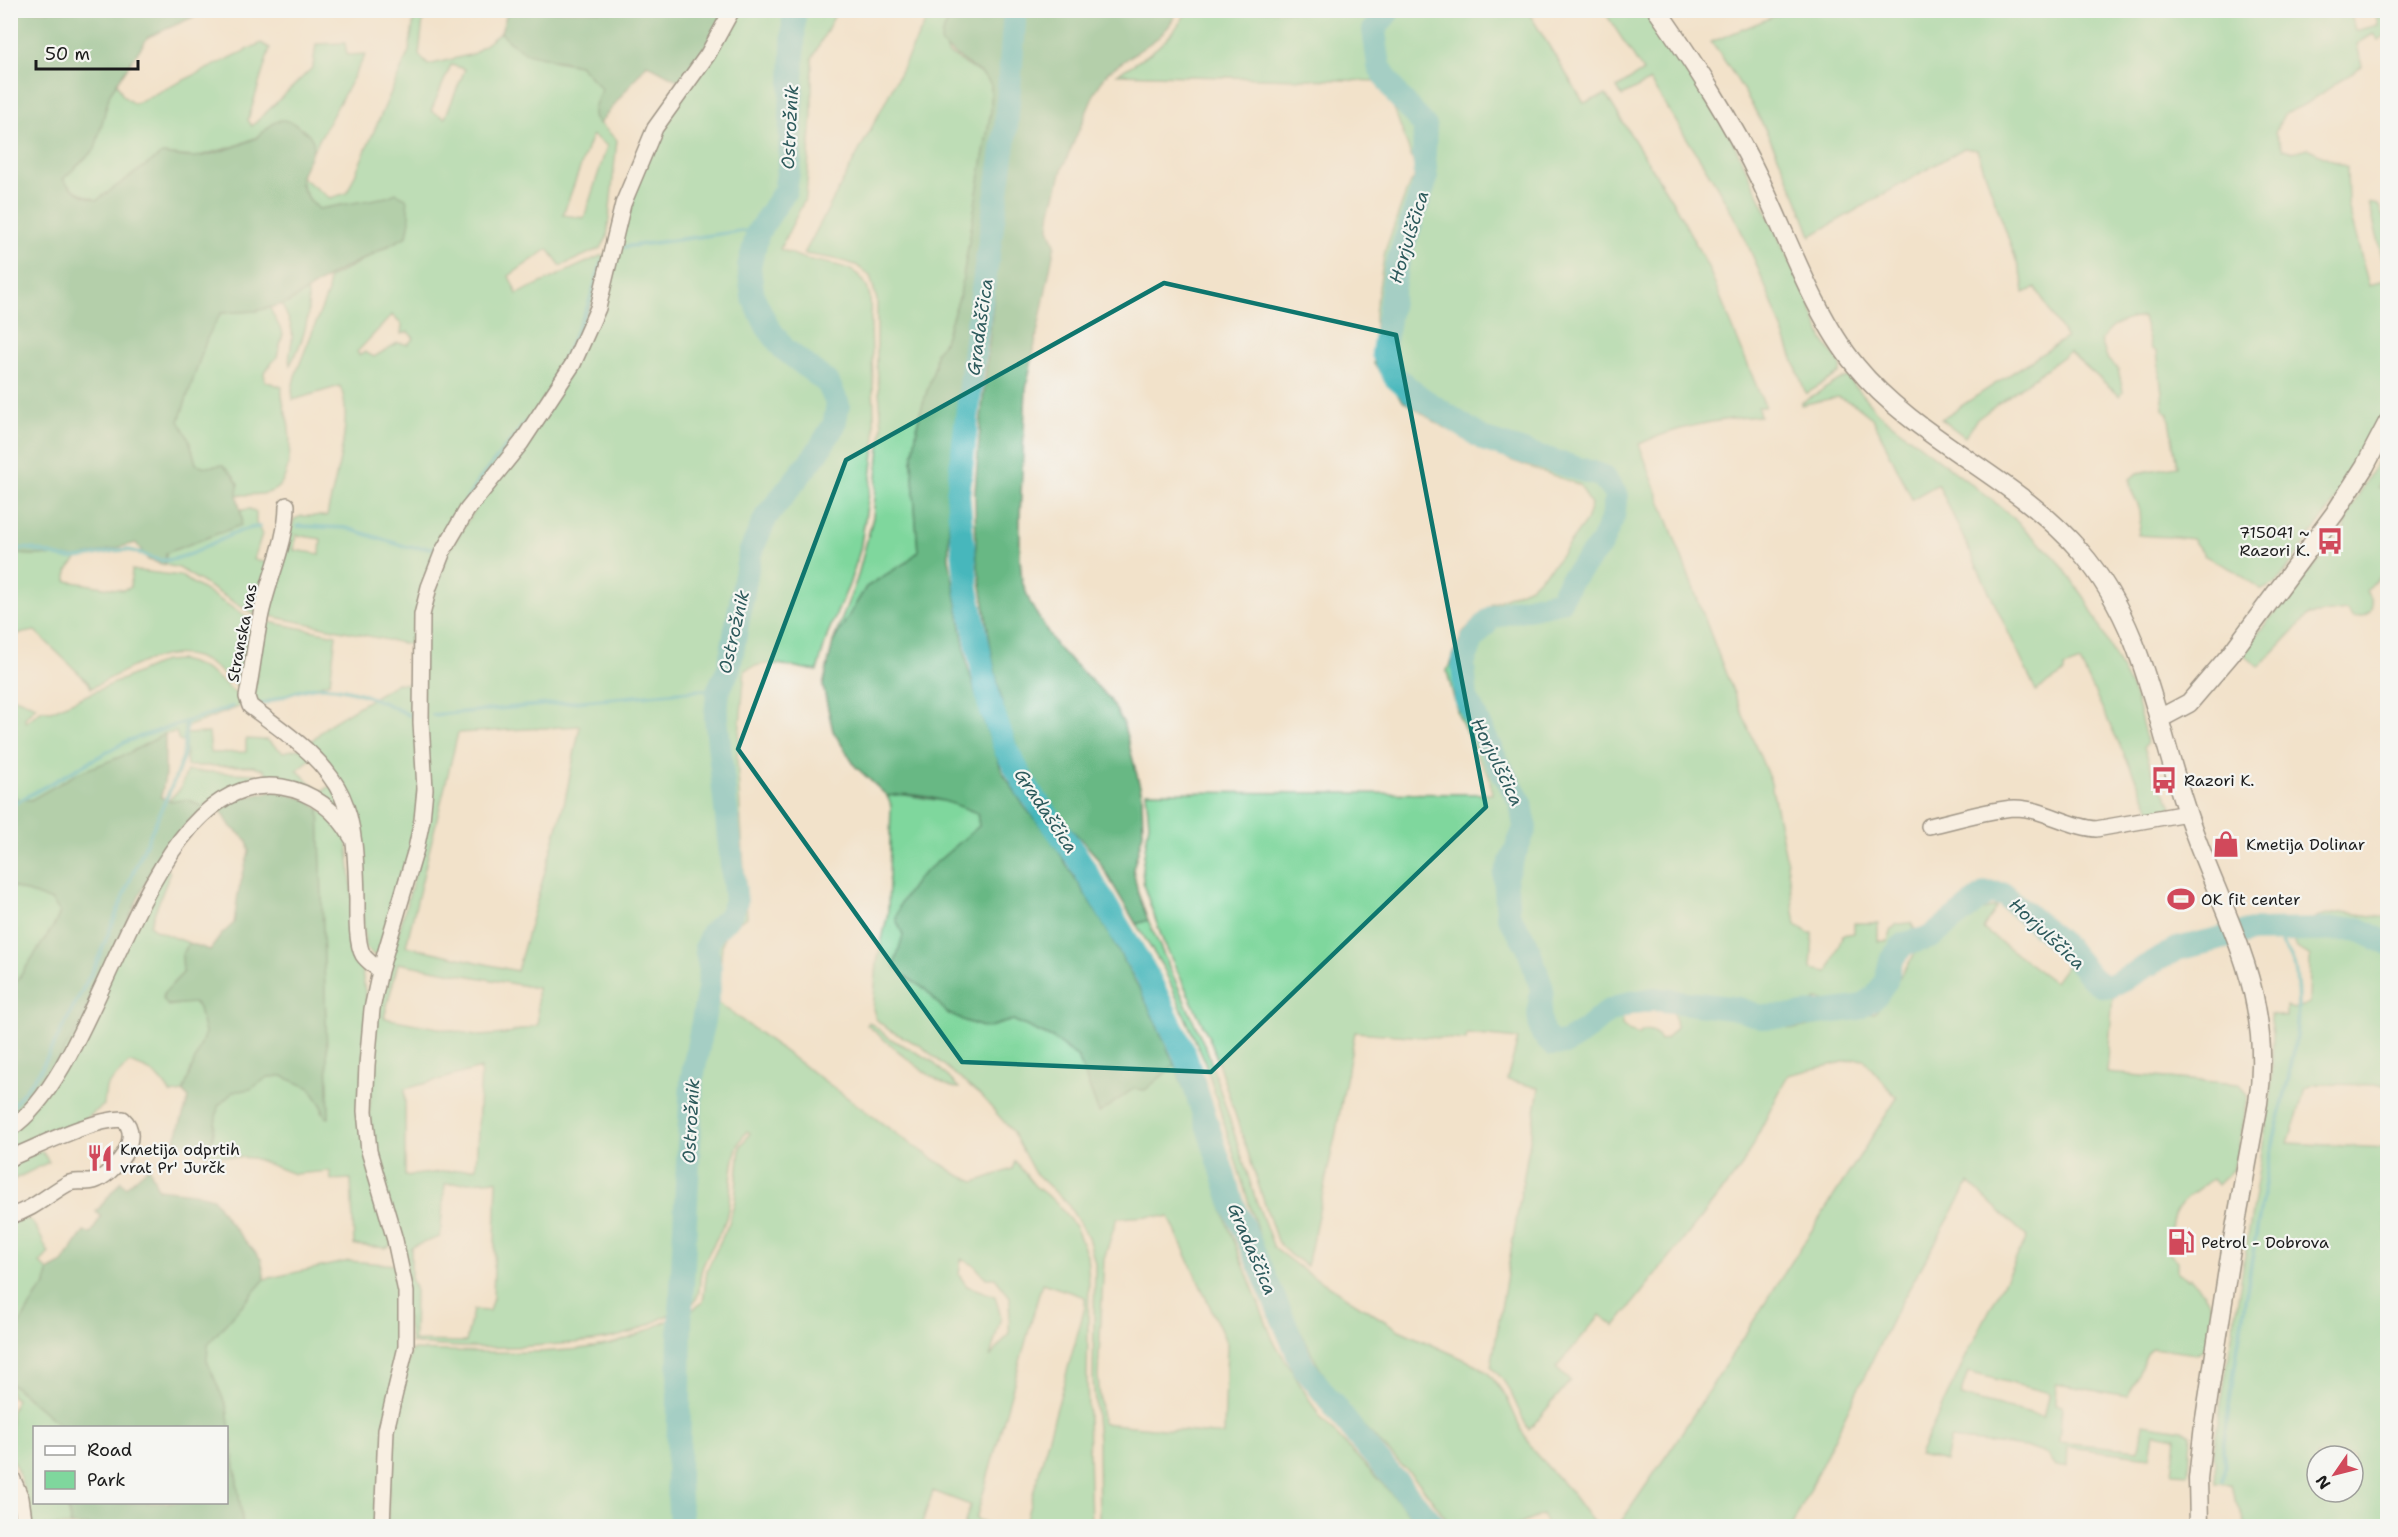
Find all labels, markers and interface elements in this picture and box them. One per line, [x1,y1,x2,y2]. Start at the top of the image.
scale bar [36,33,138,71]
text: 50 m [45,42,90,66]
water label: Ostrožnik [776,83,804,170]
water label: Horjulščica [1384,188,1434,286]
water label: Gradaščica [961,277,999,377]
place label: 715041 ~ Razori K. [2239,522,2310,561]
bus stop icon: 715041 ~ Razori K. [2315,526,2345,556]
street label: Stranska vas [222,582,262,684]
water label: Ostrožnik [713,587,755,676]
water label: Horjulščica [1465,714,1529,810]
water label: Gradaščica [1009,764,1083,858]
bus stop icon: Razori K. [2149,765,2179,795]
place label: Razori K. [2184,770,2254,791]
shop icon: Kmetija Dolinar [2211,829,2241,859]
place label: Kmetija Dolinar [2246,834,2365,855]
sports icon: OK fit center [2166,884,2196,914]
place label: OK fit center [2201,889,2301,910]
water label: Horjulščica [2004,893,2090,975]
water label: Ostrožnik [677,1077,705,1164]
place label: Kmetija odprtih vrat Pr' Jurčk [120,1139,240,1178]
restaurant icon: Kmetija odprtih vrat Pr' Jurčk [85,1143,115,1173]
water label: Gradaščica [1222,1199,1282,1299]
fuel station icon: Petrol - Dobrova [2166,1227,2196,1257]
place label: Petrol - Dobrova [2201,1232,2329,1253]
legend [33,1426,228,1504]
text: Road [87,1438,132,1462]
north arrow [2305,1444,2365,1504]
text: Park [87,1468,126,1492]
text: N [2311,1471,2335,1494]

